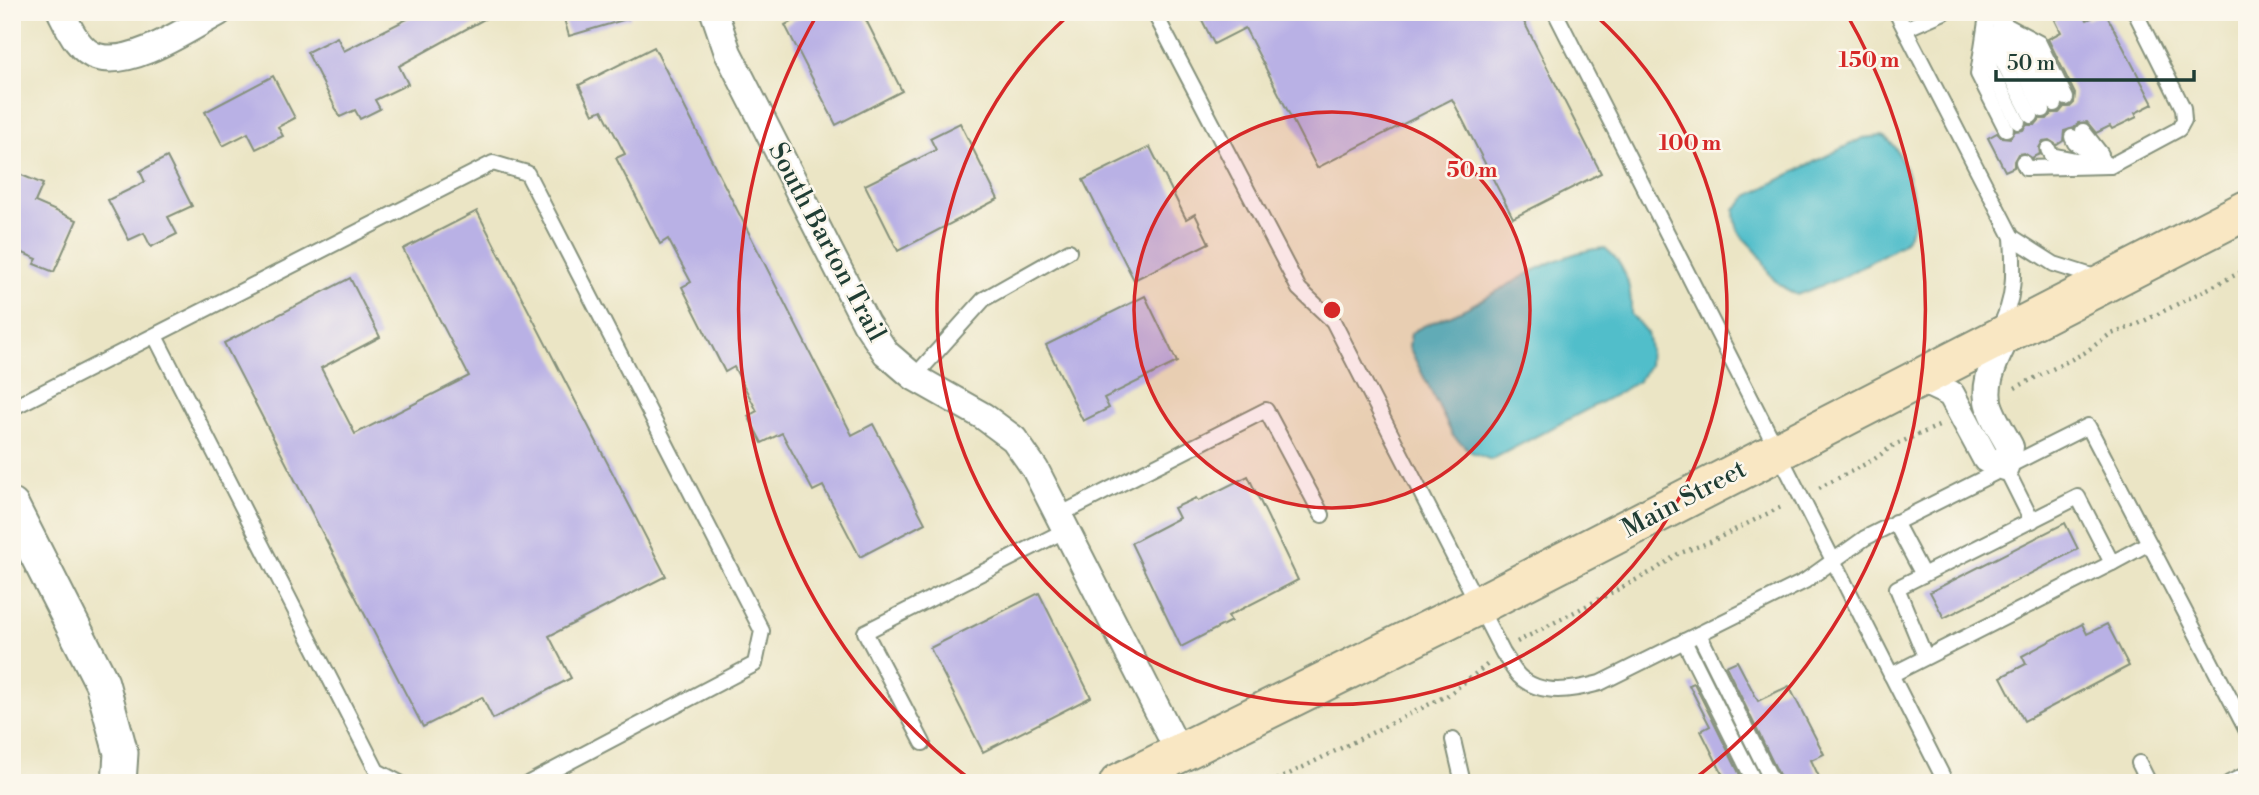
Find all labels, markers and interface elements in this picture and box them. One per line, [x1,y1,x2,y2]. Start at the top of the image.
scale bar [1996,38,2194,82]
text: 150 m [1839,48,1899,74]
text: 50 m [2007,51,2055,77]
text: 100 m [1659,131,1721,157]
street label: South Barton Trail [761,137,893,347]
text: 50 m [1447,158,1497,184]
centre of rings [1320,298,1344,322]
street label: Main Street [1616,453,1752,545]

